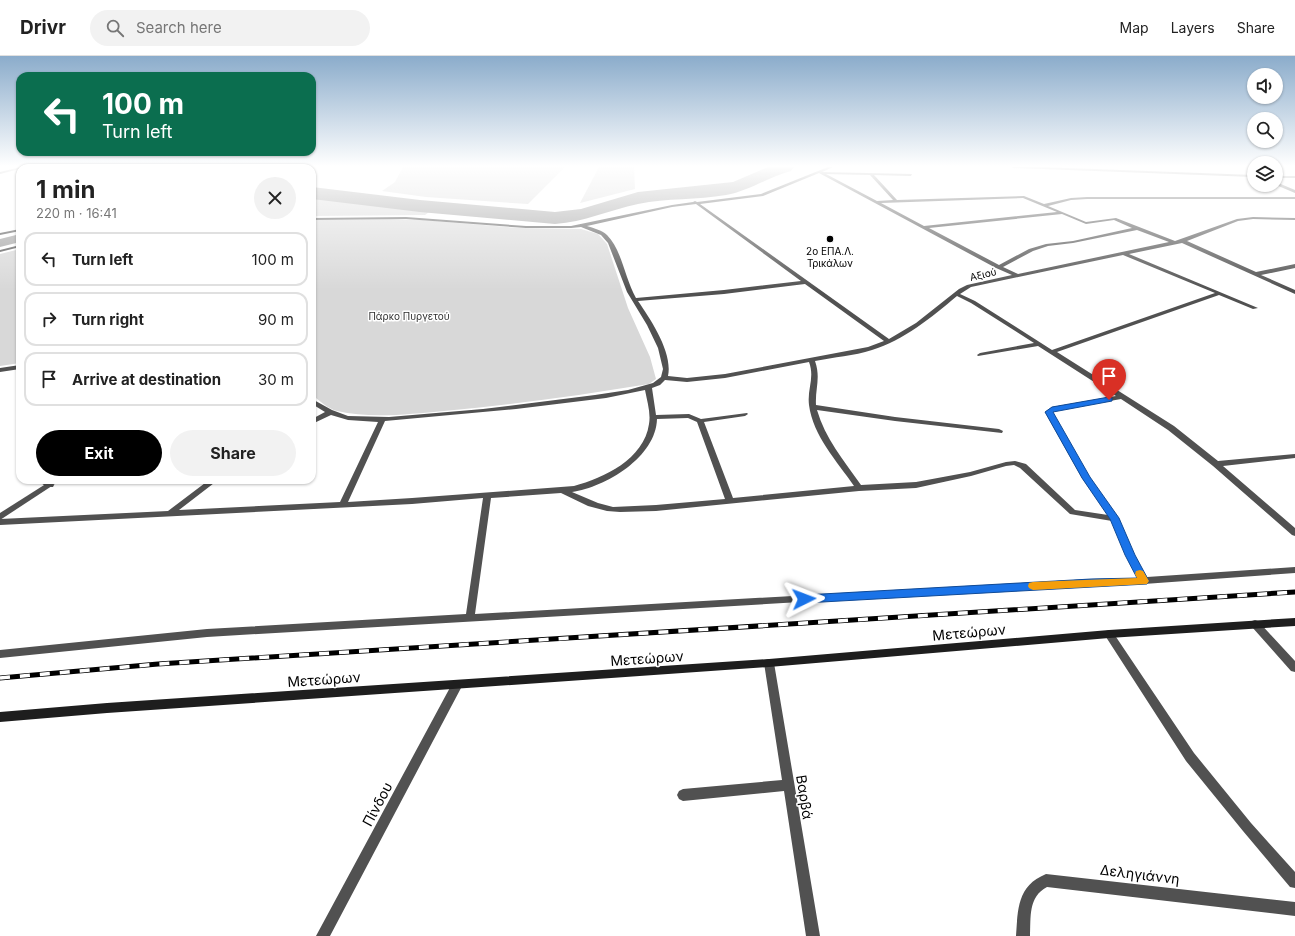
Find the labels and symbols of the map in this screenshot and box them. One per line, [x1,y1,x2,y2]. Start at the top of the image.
marker: 2ο ΕΠΑ.Λ. Τρικάλων [825,234,835,244]
place label: 2ο ΕΠΑ.Λ. Τρικάλων [806,245,854,269]
street label: Αξιού [968,265,998,283]
park label: Πάρκο Πυργετού [368,310,450,322]
pin [1092,359,1126,400]
position arrow [783,578,825,620]
street label: Μετεώρων [932,620,1006,644]
street label: Μετεώρων [610,647,684,669]
street label: Μετεώρων [287,668,361,690]
street label: Βαρβά [793,774,817,820]
street label: Πίνδου [358,779,396,829]
street label: Δεληγιάννη [1099,861,1181,887]

